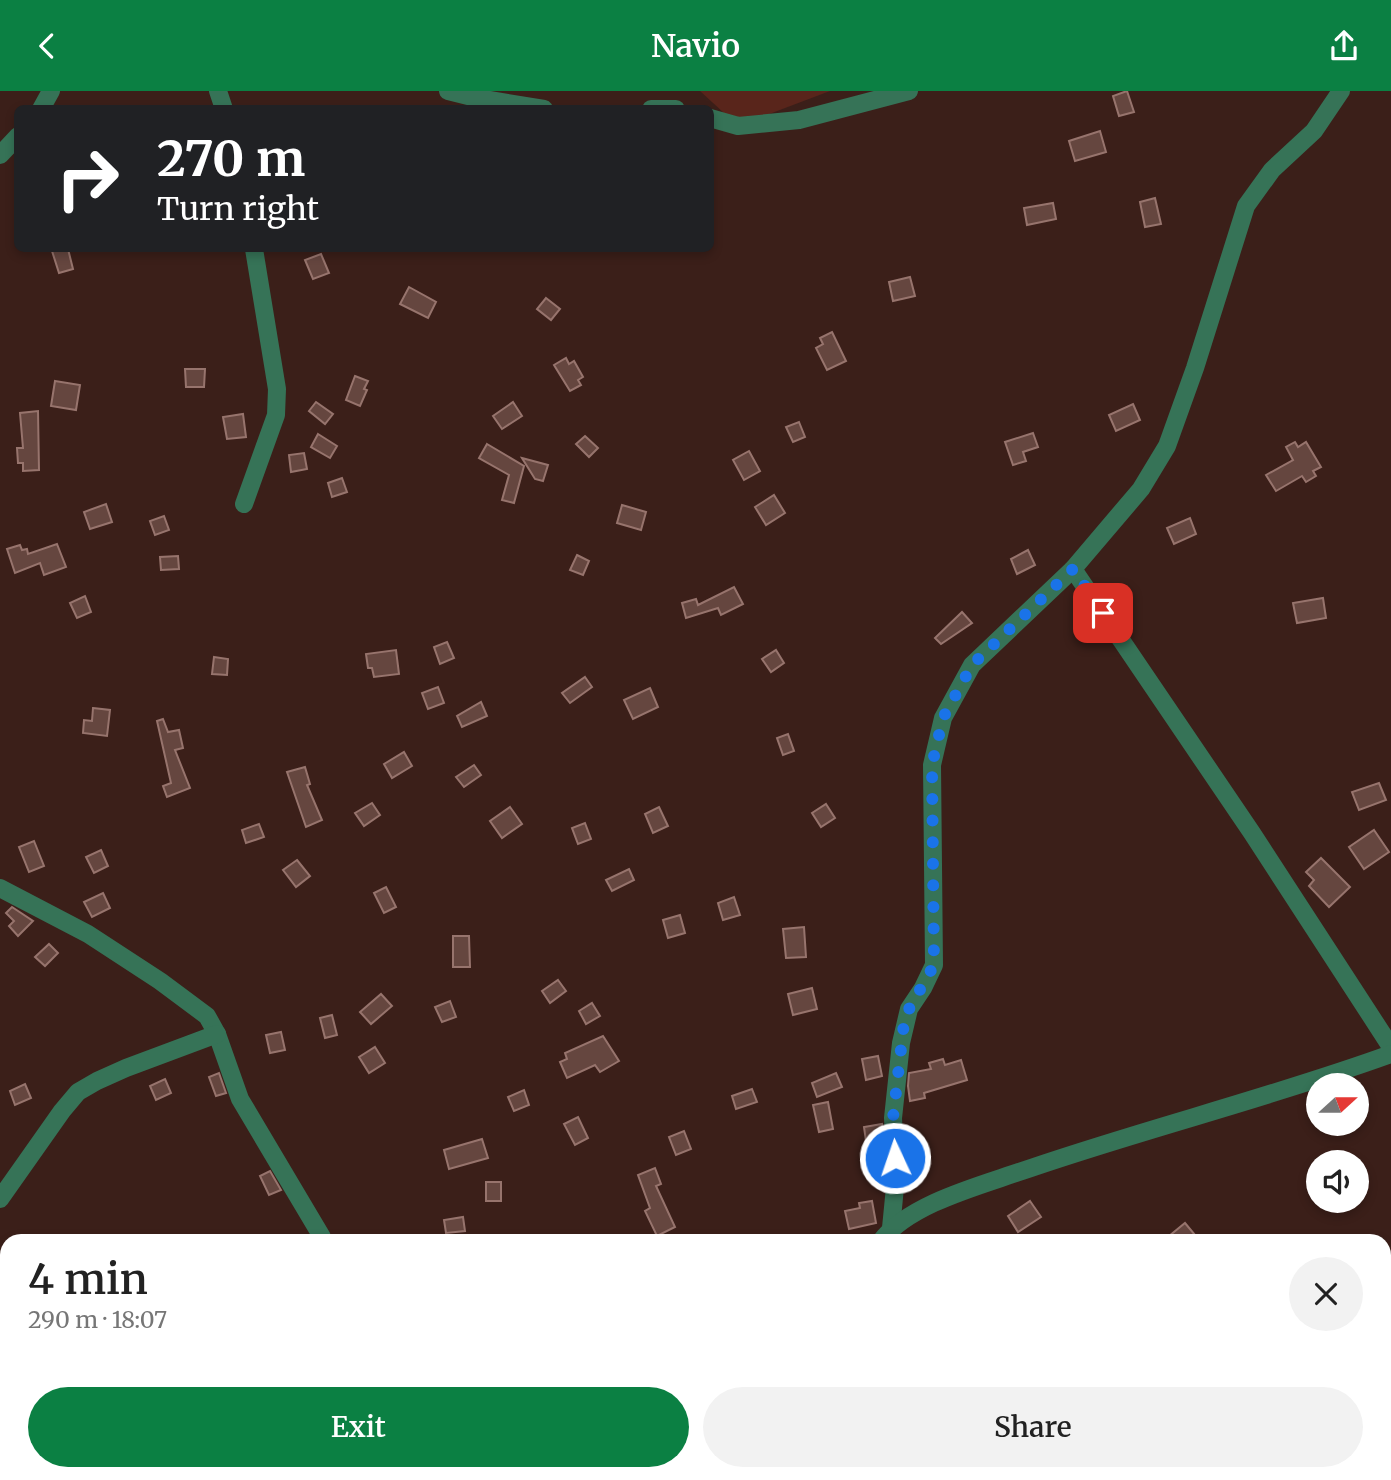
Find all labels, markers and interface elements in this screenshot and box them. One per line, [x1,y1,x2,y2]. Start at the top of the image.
text: Navio [651,26,740,66]
icon: back [28,27,66,65]
icon: share [1325,27,1363,65]
text: 270 m [157,128,305,189]
icon: right [42,133,133,224]
text: Turn right [157,189,319,229]
pin [1073,583,1133,643]
icon: arrive [1084,594,1122,632]
north arrow [1306,1073,1368,1136]
map controls [1306,1073,1369,1213]
position arrow [858,1121,932,1195]
button: sound [1306,1150,1369,1213]
text: 4 min [28,1253,148,1305]
button: close [1289,1257,1363,1331]
text: 290 m · 18:07 [28,1305,167,1334]
button: Exit [28,1387,689,1467]
button: Share [703,1387,1363,1467]

